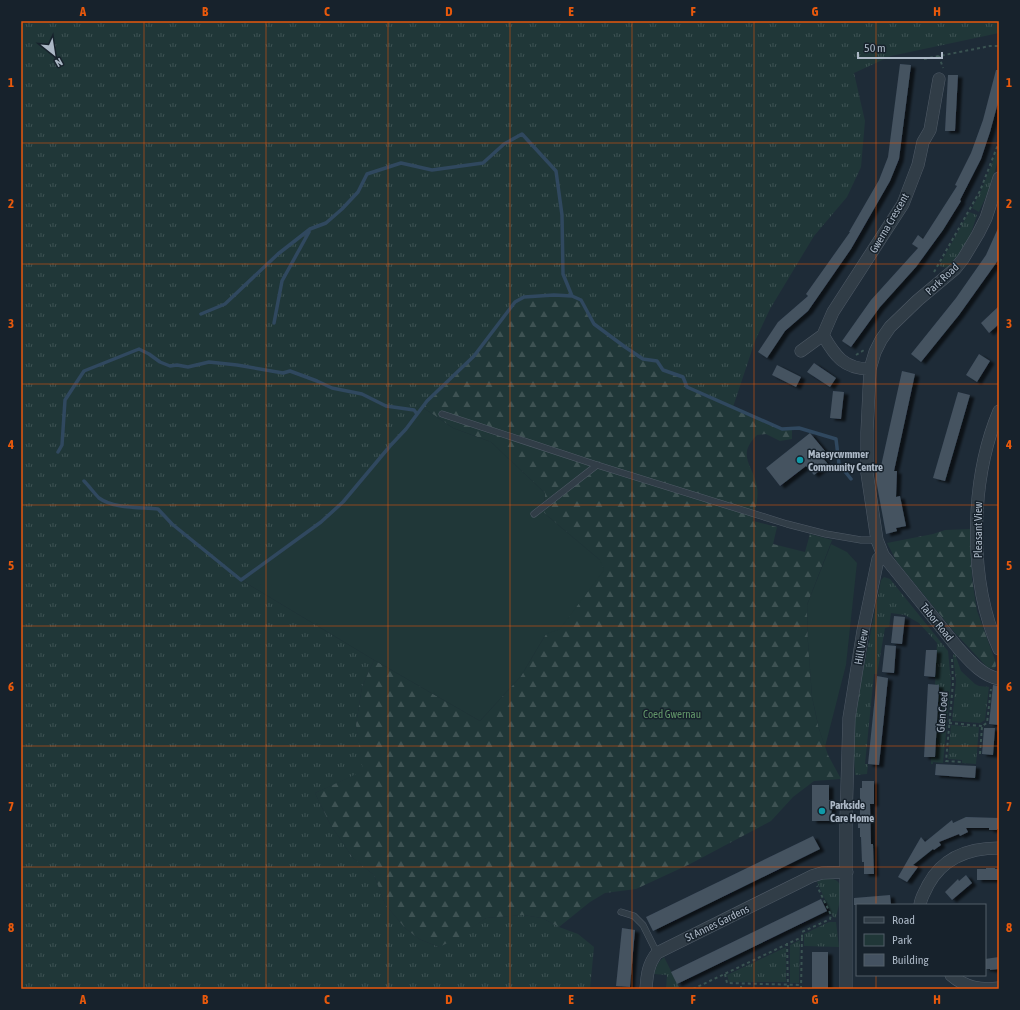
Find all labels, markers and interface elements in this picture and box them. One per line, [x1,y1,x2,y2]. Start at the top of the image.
text: A [79,4,87,19]
text: B [202,4,209,19]
text: C [324,4,330,19]
text: D [445,4,453,19]
text: E [568,4,574,19]
text: F [690,4,696,19]
text: G [812,4,819,19]
text: H [933,4,941,19]
north arrow [34,34,74,74]
scale bar [858,34,942,60]
text: 50 m [864,41,886,55]
text: N [53,56,65,69]
text: 1 [8,75,14,90]
text: 1 [1006,75,1012,90]
street label: Gwerna Crescent [867,191,911,255]
text: 2 [8,196,14,211]
text: 2 [1006,196,1012,211]
street label: Park Road [923,261,961,297]
text: 3 [8,316,14,331]
text: 3 [1006,316,1012,331]
text: 4 [7,437,14,452]
text: 4 [1005,437,1012,452]
place label: Maesycwmmer Community Centre [808,448,883,473]
marker: Maesycwmmer Community Centre [795,455,805,465]
street label: Pleasant View [972,501,984,558]
text: 5 [8,558,14,573]
text: 5 [1006,558,1012,573]
street label: Tabor Road [918,601,956,643]
street label: Hill View [852,628,870,666]
text: 6 [8,679,14,694]
text: 6 [1006,679,1012,694]
street label: Glen Coed [934,691,950,733]
park label: Coed Gwernau [643,708,701,720]
text: 7 [8,799,14,814]
place label: Parkside Care Home [830,799,874,824]
text: 7 [1006,799,1012,814]
marker: Parkside Care Home [817,806,827,816]
street label: St Annes Gardens [683,902,751,944]
legend [856,904,986,976]
text: Road [892,913,915,927]
text: 8 [8,920,14,935]
text: 8 [1006,920,1012,935]
text: Park [892,933,913,947]
text: Building [892,953,930,967]
text: A [79,992,87,1007]
text: B [202,992,209,1007]
text: C [324,992,330,1007]
text: D [445,992,453,1007]
text: E [568,992,574,1007]
text: F [690,992,696,1007]
text: G [812,992,819,1007]
text: H [933,992,941,1007]

